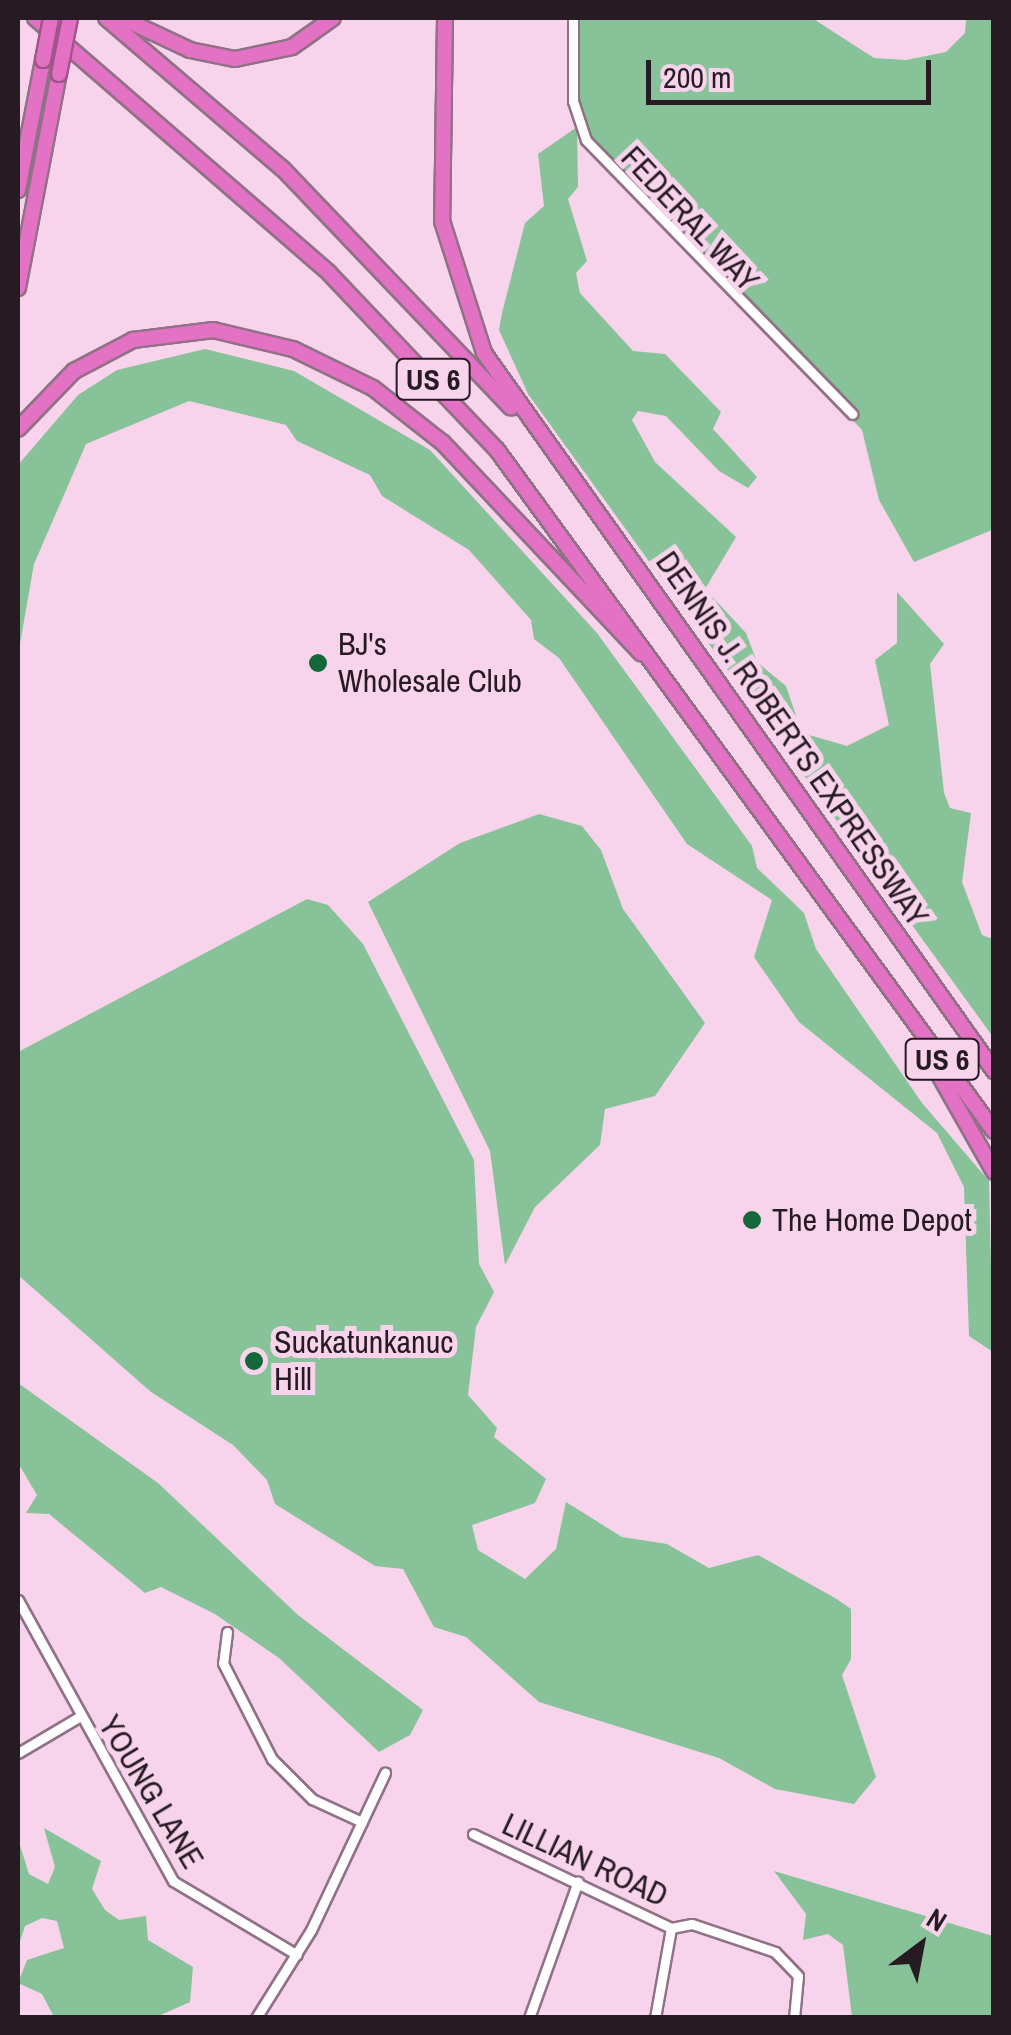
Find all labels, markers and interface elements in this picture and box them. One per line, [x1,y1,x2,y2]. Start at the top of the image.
scale bar [651,40,936,102]
text: 200 m [663,57,731,97]
street label: FEDERAL WAY [613,138,767,300]
road number: US 6 [396,354,470,404]
street label: DENNIS J. ROBERTS EXPRESSWAY [648,544,936,934]
place label: BJ's Wholesale Club [338,626,522,701]
marker: BJ's Wholesale Club [307,652,329,674]
road number: US 6 [904,1034,980,1084]
place label: The Home Depot [772,1201,972,1239]
marker: The Home Depot [741,1209,763,1231]
place label: Suckatunkanuc Hill [274,1324,453,1399]
marker: Suckatunkanuc Hill [243,1350,265,1372]
street label: YOUNG LANE [90,1708,212,1876]
street label: LILLIAN ROAD [496,1805,674,1915]
north arrow [871,1895,971,1995]
text: N [920,1899,954,1940]

